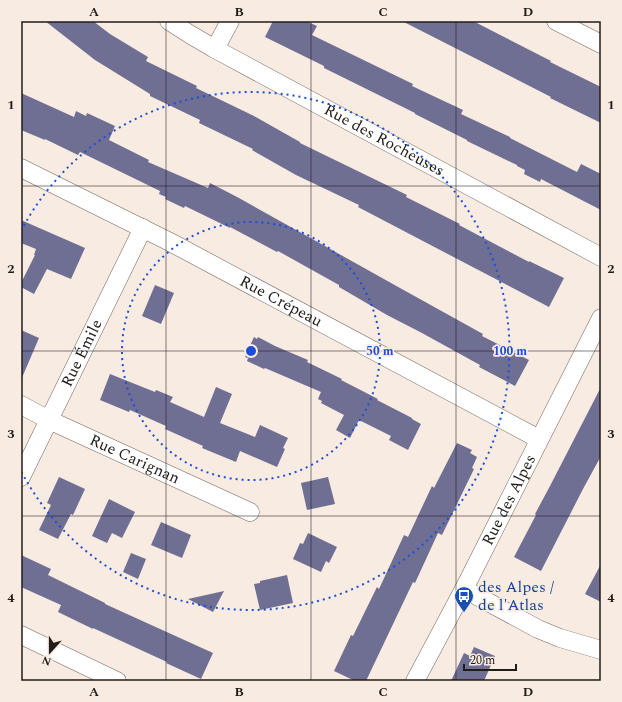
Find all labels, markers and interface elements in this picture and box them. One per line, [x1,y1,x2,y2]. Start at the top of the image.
text: A [89,2,99,22]
text: B [234,2,244,22]
text: C [378,2,388,22]
text: D [523,2,533,22]
text: 1 [7,95,15,115]
text: 1 [607,95,615,115]
street label: Rue des Rocheuses [320,98,449,182]
text: 2 [7,259,15,279]
text: 2 [607,259,615,279]
street label: Rue Crépeau [235,269,327,333]
street label: Rue Émile [55,315,109,391]
text: 50 m [366,342,394,361]
text: 100 m [493,342,527,361]
centre of rings [244,344,258,358]
text: 3 [7,424,15,444]
text: 3 [607,424,615,444]
street label: Rue Carignan [86,428,184,490]
street label: Rue des Alpes [476,450,542,550]
place label: des Alpes / de l'Atlas [478,575,554,617]
bus stop icon: des Alpes / de l'Atlas [453,585,475,613]
text: 4 [7,588,15,608]
text: 4 [607,588,615,608]
north arrow [30,632,70,672]
scale bar [464,646,516,672]
text: N [39,651,54,670]
text: 20 m [470,651,495,670]
text: A [89,682,99,702]
text: B [234,682,244,702]
text: C [378,682,388,702]
text: D [523,682,533,702]

